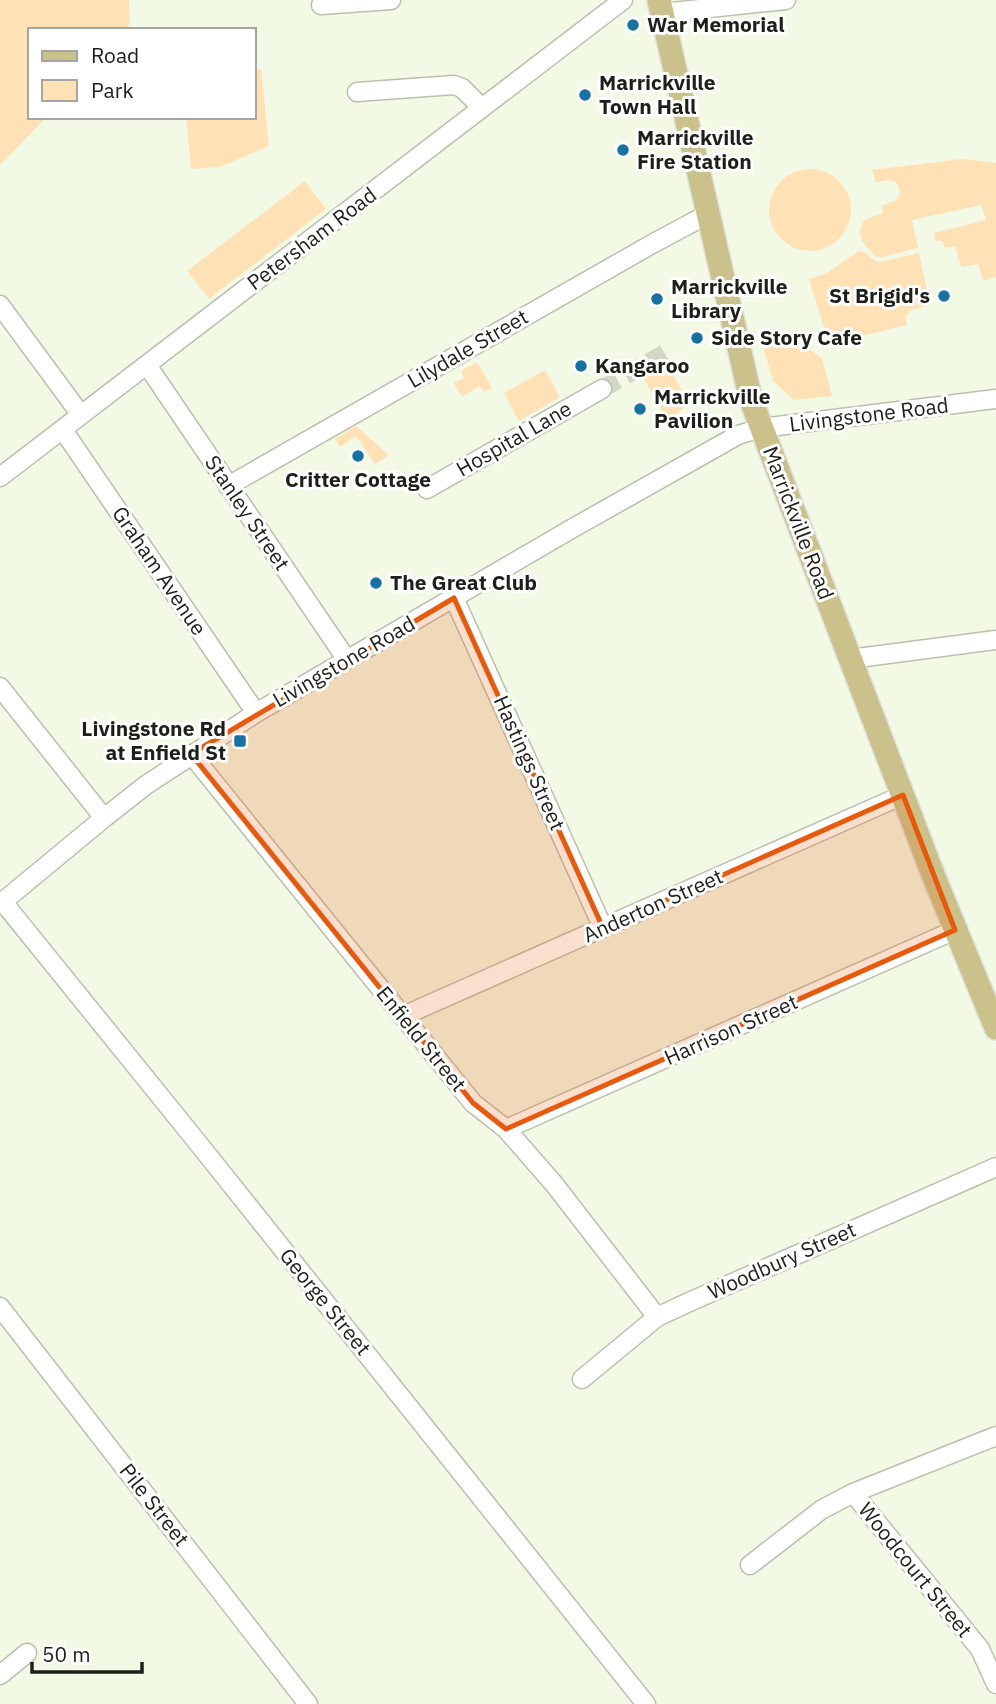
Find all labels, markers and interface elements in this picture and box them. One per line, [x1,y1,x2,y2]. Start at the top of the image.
place label: War Memorial [647,10,785,38]
marker: War Memorial [625,17,641,33]
legend [28,28,256,119]
text: Road [91,41,139,69]
place label: Marrickville Town Hall [599,68,716,120]
text: Park [91,76,134,104]
marker: Marrickville Town Hall [577,87,593,103]
place label: Marrickville Fire Station [637,123,754,175]
marker: Marrickville Fire Station [615,142,631,158]
street label: Petersham Road [241,180,382,296]
place label: Marrickville Library [671,272,788,324]
place label: St Brigid's [829,281,930,309]
marker: St Brigid's [936,288,952,304]
marker: Marrickville Library [649,291,665,307]
street label: Lilydale Street [402,302,533,394]
place label: Side Story Cafe [711,323,862,351]
marker: Side Story Cafe [689,330,705,346]
place label: Kangaroo [595,351,690,379]
marker: Kangaroo [573,358,589,374]
place label: Marrickville Pavilion [654,382,771,434]
street label: Livingstone Road [788,390,950,438]
street label: Hospital Lane [451,394,576,482]
marker: Marrickville Pavilion [632,401,648,417]
street label: Marrickville Road [757,442,841,603]
marker: Critter Cottage [350,448,366,464]
street label: Stanley Street [199,450,297,575]
place label: Critter Cottage [285,465,431,493]
street label: Graham Avenue [106,500,213,640]
place label: The Great Club [390,568,537,596]
marker: The Great Club [368,575,384,591]
street label: Livingstone Road [267,609,420,713]
street label: Hastings Street [488,691,572,834]
place label: Livingstone Rd at Enfield St [81,714,226,766]
marker: Livingstone Rd at Enfield St [232,733,248,749]
street label: Anderton Street [578,862,727,948]
street label: Enfield Street [371,980,473,1097]
street label: Harrison Street [659,987,802,1071]
street label: Woodbury Street [703,1215,860,1305]
street label: George Street [274,1242,378,1361]
street label: Pile Street [114,1457,196,1552]
street label: Woodcourt Street [853,1496,979,1643]
scale bar [32,1630,142,1674]
text: 50 m [42,1640,91,1668]

